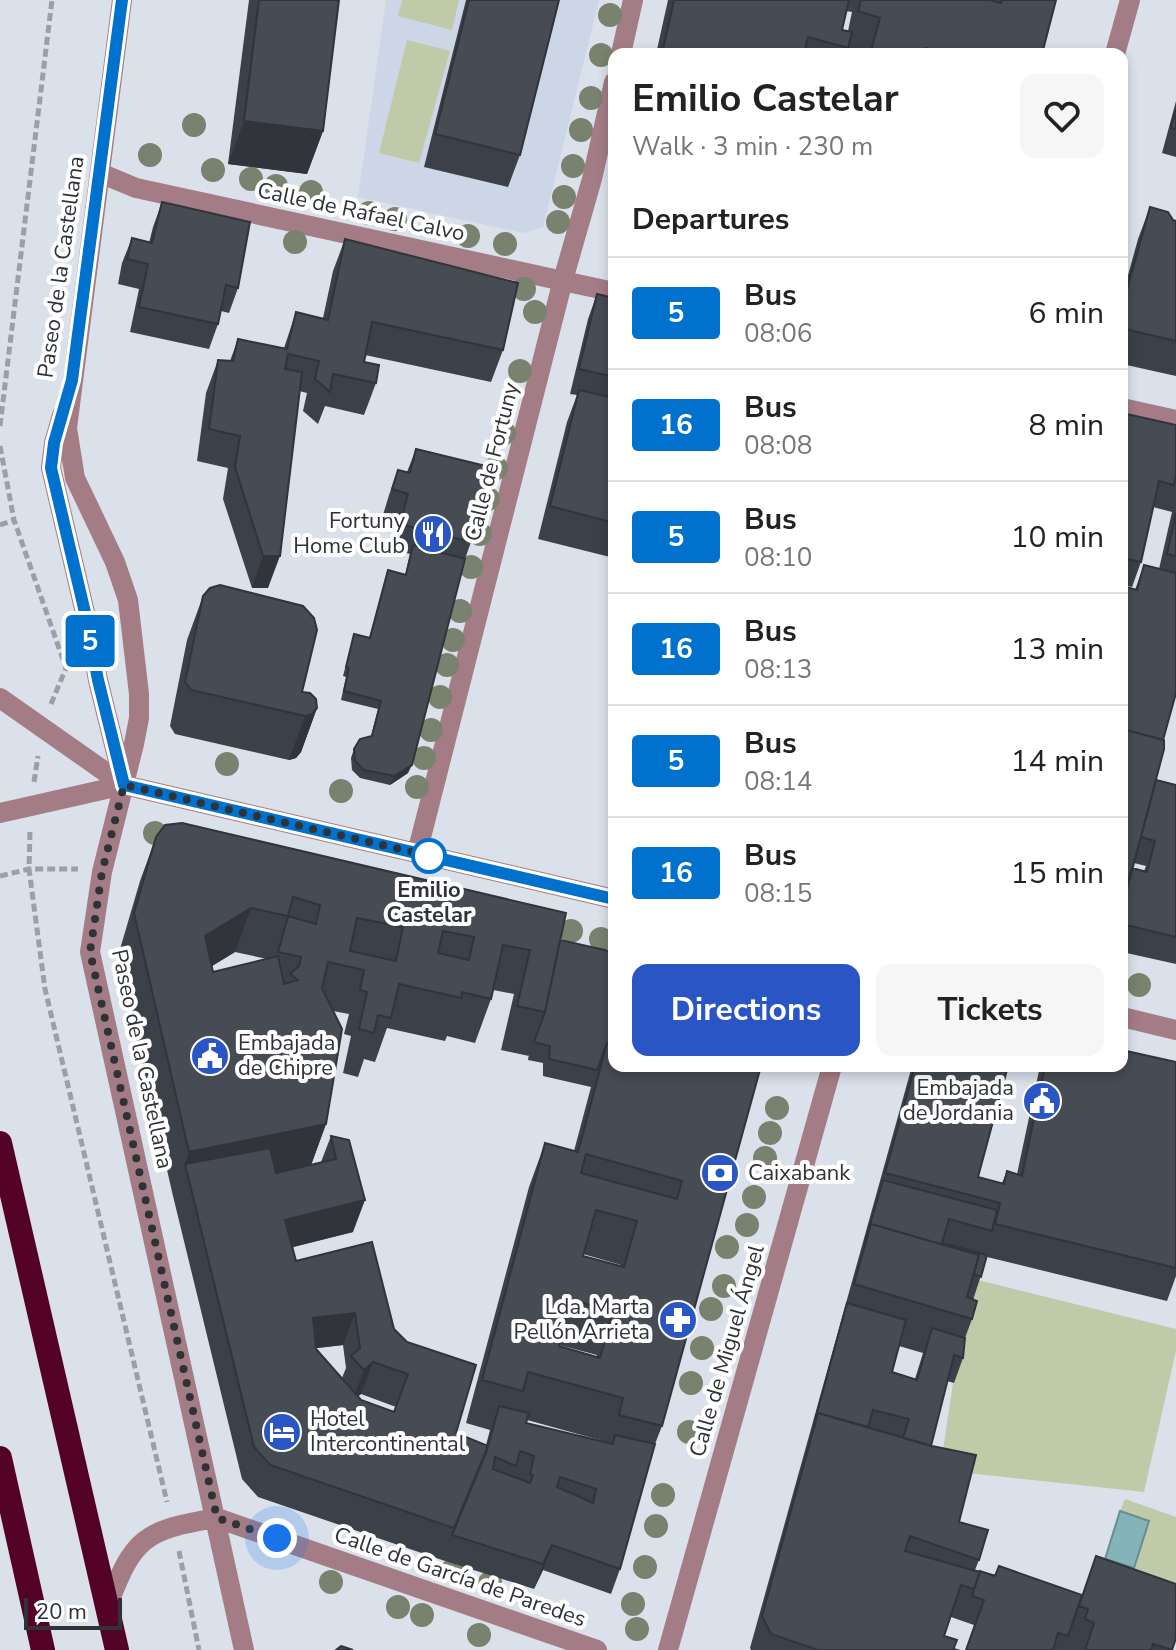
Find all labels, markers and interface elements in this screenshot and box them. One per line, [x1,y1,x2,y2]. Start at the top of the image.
text: Emilio Castelar [632,73,899,124]
button: heart [1020,74,1104,158]
text: Walk · 3 min · 230 m [632,129,873,164]
street label: Paseo de la Castellana [31,154,91,380]
street label: Calle de Rafael Calvo [254,175,468,249]
text: Departures [632,199,789,240]
text: Bus [744,275,797,316]
text: 6 min [1029,293,1104,334]
text: 5 [668,294,684,332]
text: 08:06 [744,316,812,351]
street label: Calle de Fortuny [458,379,526,545]
text: Bus [744,387,797,428]
text: 8 min [1029,405,1104,446]
text: 16 [659,406,693,444]
text: 08:08 [744,428,812,463]
text: Bus [744,499,797,540]
place label: Fortuny Home Club [293,506,406,561]
restaurant icon: Fortuny Home Club [412,513,454,555]
text: 10 min [1011,517,1104,558]
text: 5 [668,518,684,556]
text: 08:10 [744,540,812,575]
text: Bus [744,611,797,652]
line badge: 5 [64,615,116,667]
text: 5 [82,622,98,660]
text: 13 min [1011,629,1104,670]
text: 16 [659,630,693,668]
text: 08:13 [744,652,812,687]
text: Bus [744,723,797,764]
text: 14 min [1011,741,1104,782]
text: 5 [668,742,684,780]
text: 08:14 [744,764,812,799]
text: Bus [744,835,797,876]
marker: Emilio Castelar [412,839,446,873]
text: 15 min [1011,853,1104,894]
text: 16 [659,854,693,892]
place label: Emilio Castelar [386,875,472,930]
text: 08:15 [744,876,812,911]
street label: Paseo de la Castellana [104,946,180,1172]
button: Directions [632,964,860,1056]
button: Tickets [876,964,1104,1056]
place label: Embajada de Chipre [238,1028,335,1083]
public building icon: Embajada de Chipre [189,1035,231,1077]
place label: Embajada de Jordania [903,1073,1014,1128]
public building icon: Embajada de Jordania [1021,1080,1063,1122]
bank icon: Caixabank [699,1152,741,1194]
place label: Caixabank [748,1158,851,1188]
street label: Calle de Miguel Ángel [682,1241,772,1461]
place label: Lda. Marta Pellón Arrieta [514,1292,650,1347]
pharmacy icon: Lda. Marta Pellón Arrieta [657,1299,699,1341]
place label: Hotel Intercontinental [310,1404,466,1459]
hotel icon: Hotel Intercontinental [261,1411,303,1453]
your location [257,1518,297,1558]
street label: Calle de García de Paredes [330,1520,590,1634]
scale bar [24,1594,122,1630]
text: 20 m [36,1597,87,1627]

